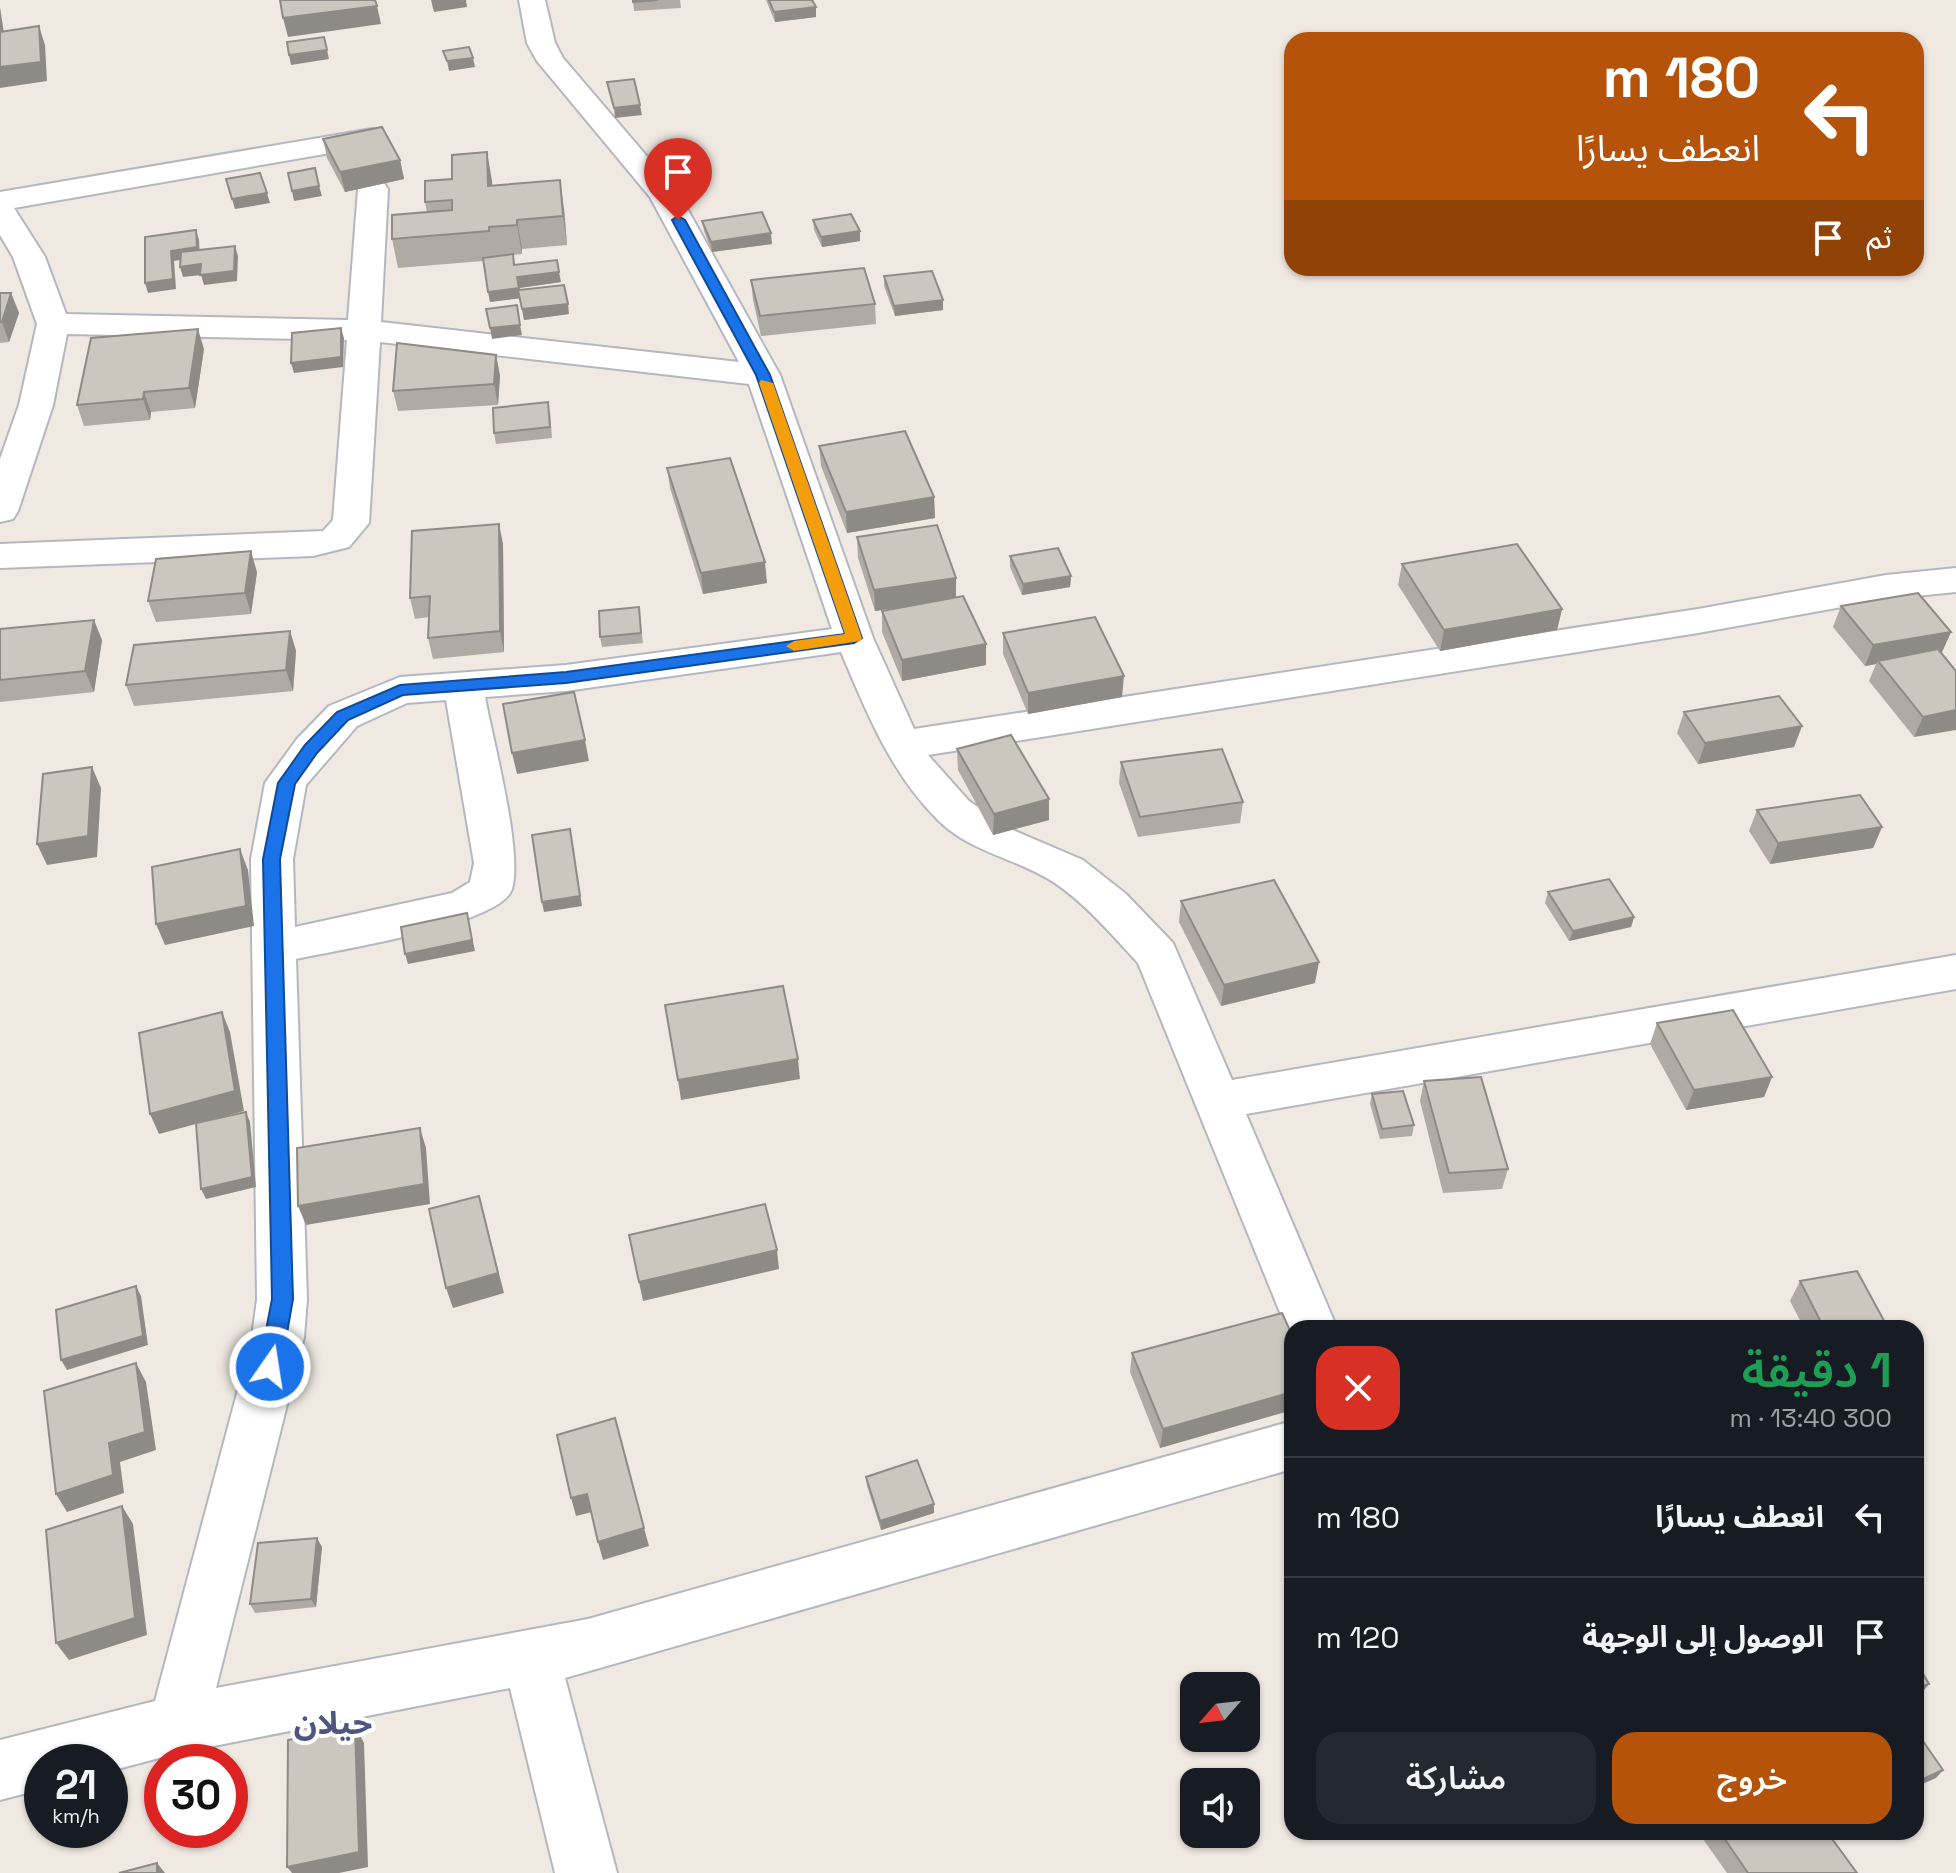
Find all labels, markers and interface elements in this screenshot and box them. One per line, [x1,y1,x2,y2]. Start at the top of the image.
text: 180 m [1603,42,1760,113]
icon: left [1788,64,1892,168]
text: انعطف يسارًا [1576,126,1760,172]
pin [644,138,712,220]
icon: arrive [656,150,700,194]
icon: arrive [1806,216,1850,260]
text: ثم [1866,218,1892,257]
position arrow [228,1325,312,1409]
text: 1 دقيقة [1742,1340,1892,1401]
button: close [1316,1346,1400,1430]
text: 300 m · 13:40 [1730,1401,1892,1435]
icon: left [1848,1495,1892,1539]
text: انعطف يسارًا [1655,1497,1824,1536]
text: 180 m [1316,1498,1400,1537]
icon: arrive [1848,1615,1892,1659]
text: الوصول إلى الوجهة [1582,1617,1824,1656]
text: 120 m [1316,1618,1399,1657]
north arrow [1180,1672,1260,1752]
map controls [1180,1672,1260,1848]
district label: حيلان [294,1703,372,1743]
button: مشاركة [1316,1732,1596,1824]
button: خروج [1612,1732,1892,1824]
speed limit sign: 30 [144,1744,248,1848]
text: 21 [55,1760,97,1811]
button: sound [1180,1768,1260,1848]
text: km/h [52,1803,100,1829]

